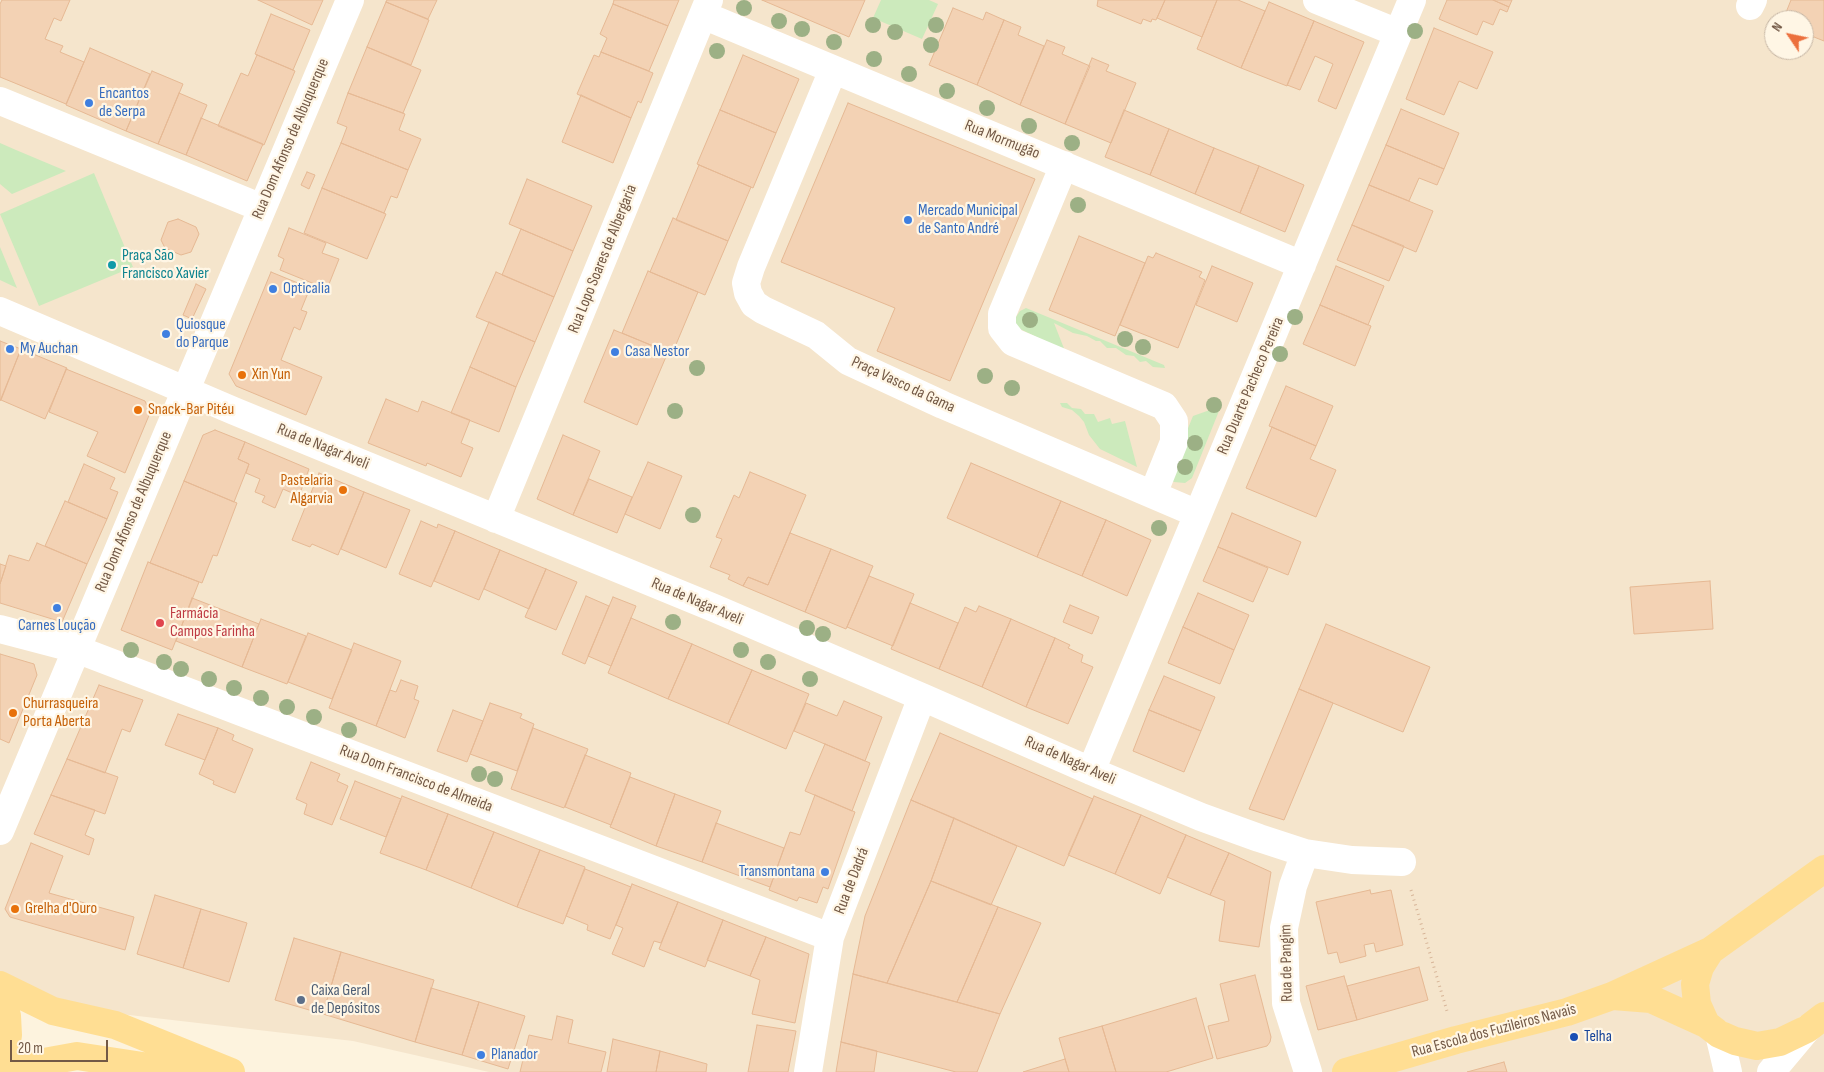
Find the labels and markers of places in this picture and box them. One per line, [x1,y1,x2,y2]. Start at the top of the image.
place label: Encantos de Serpa [99,84,149,122]
marker: Encantos de Serpa [83,97,95,109]
place label: Mercado Municipal de Santo André [918,201,1018,239]
marker: Mercado Municipal de Santo André [902,214,914,226]
place label: Praça São Francisco Xavier [122,246,209,284]
marker: Praça São Francisco Xavier [106,259,118,271]
place label: Opticalia [283,279,330,299]
marker: Opticalia [267,283,279,295]
place label: Quiosque do Parque [176,315,229,353]
marker: Quiosque do Parque [160,328,172,340]
place label: My Auchan [20,339,78,359]
place label: Casa Nestor [625,342,689,362]
marker: My Auchan [4,343,16,355]
marker: Casa Nestor [609,346,621,358]
place label: Xin Yun [252,365,291,385]
marker: Xin Yun [236,369,248,381]
place label: Snack-Bar Pitéu [148,400,234,420]
marker: Snack-Bar Pitéu [132,404,144,416]
place label: Pastelaria Algarvia [281,471,333,509]
marker: Pastelaria Algarvia [337,484,349,496]
marker: Carnes Loução [51,602,63,614]
place label: Farmácia Campos Farinha [170,604,255,642]
place label: Carnes Loução [18,616,96,636]
marker: Farmácia Campos Farinha [154,617,166,629]
place label: Churrasqueira Porta Aberta [23,694,98,732]
marker: Churrasqueira Porta Aberta [7,707,19,719]
place label: Transmontana [739,862,815,882]
marker: Transmontana [819,866,831,878]
place label: Grelha d'Ouro [25,899,97,919]
marker: Grelha d'Ouro [9,903,21,915]
place label: Caixa Geral de Depósitos [311,981,380,1019]
marker: Caixa Geral de Depósitos [295,994,307,1006]
place label: Telha [1584,1027,1612,1047]
marker: Telha [1568,1031,1580,1043]
place label: Planador [491,1045,538,1065]
marker: Planador [475,1049,487,1061]

